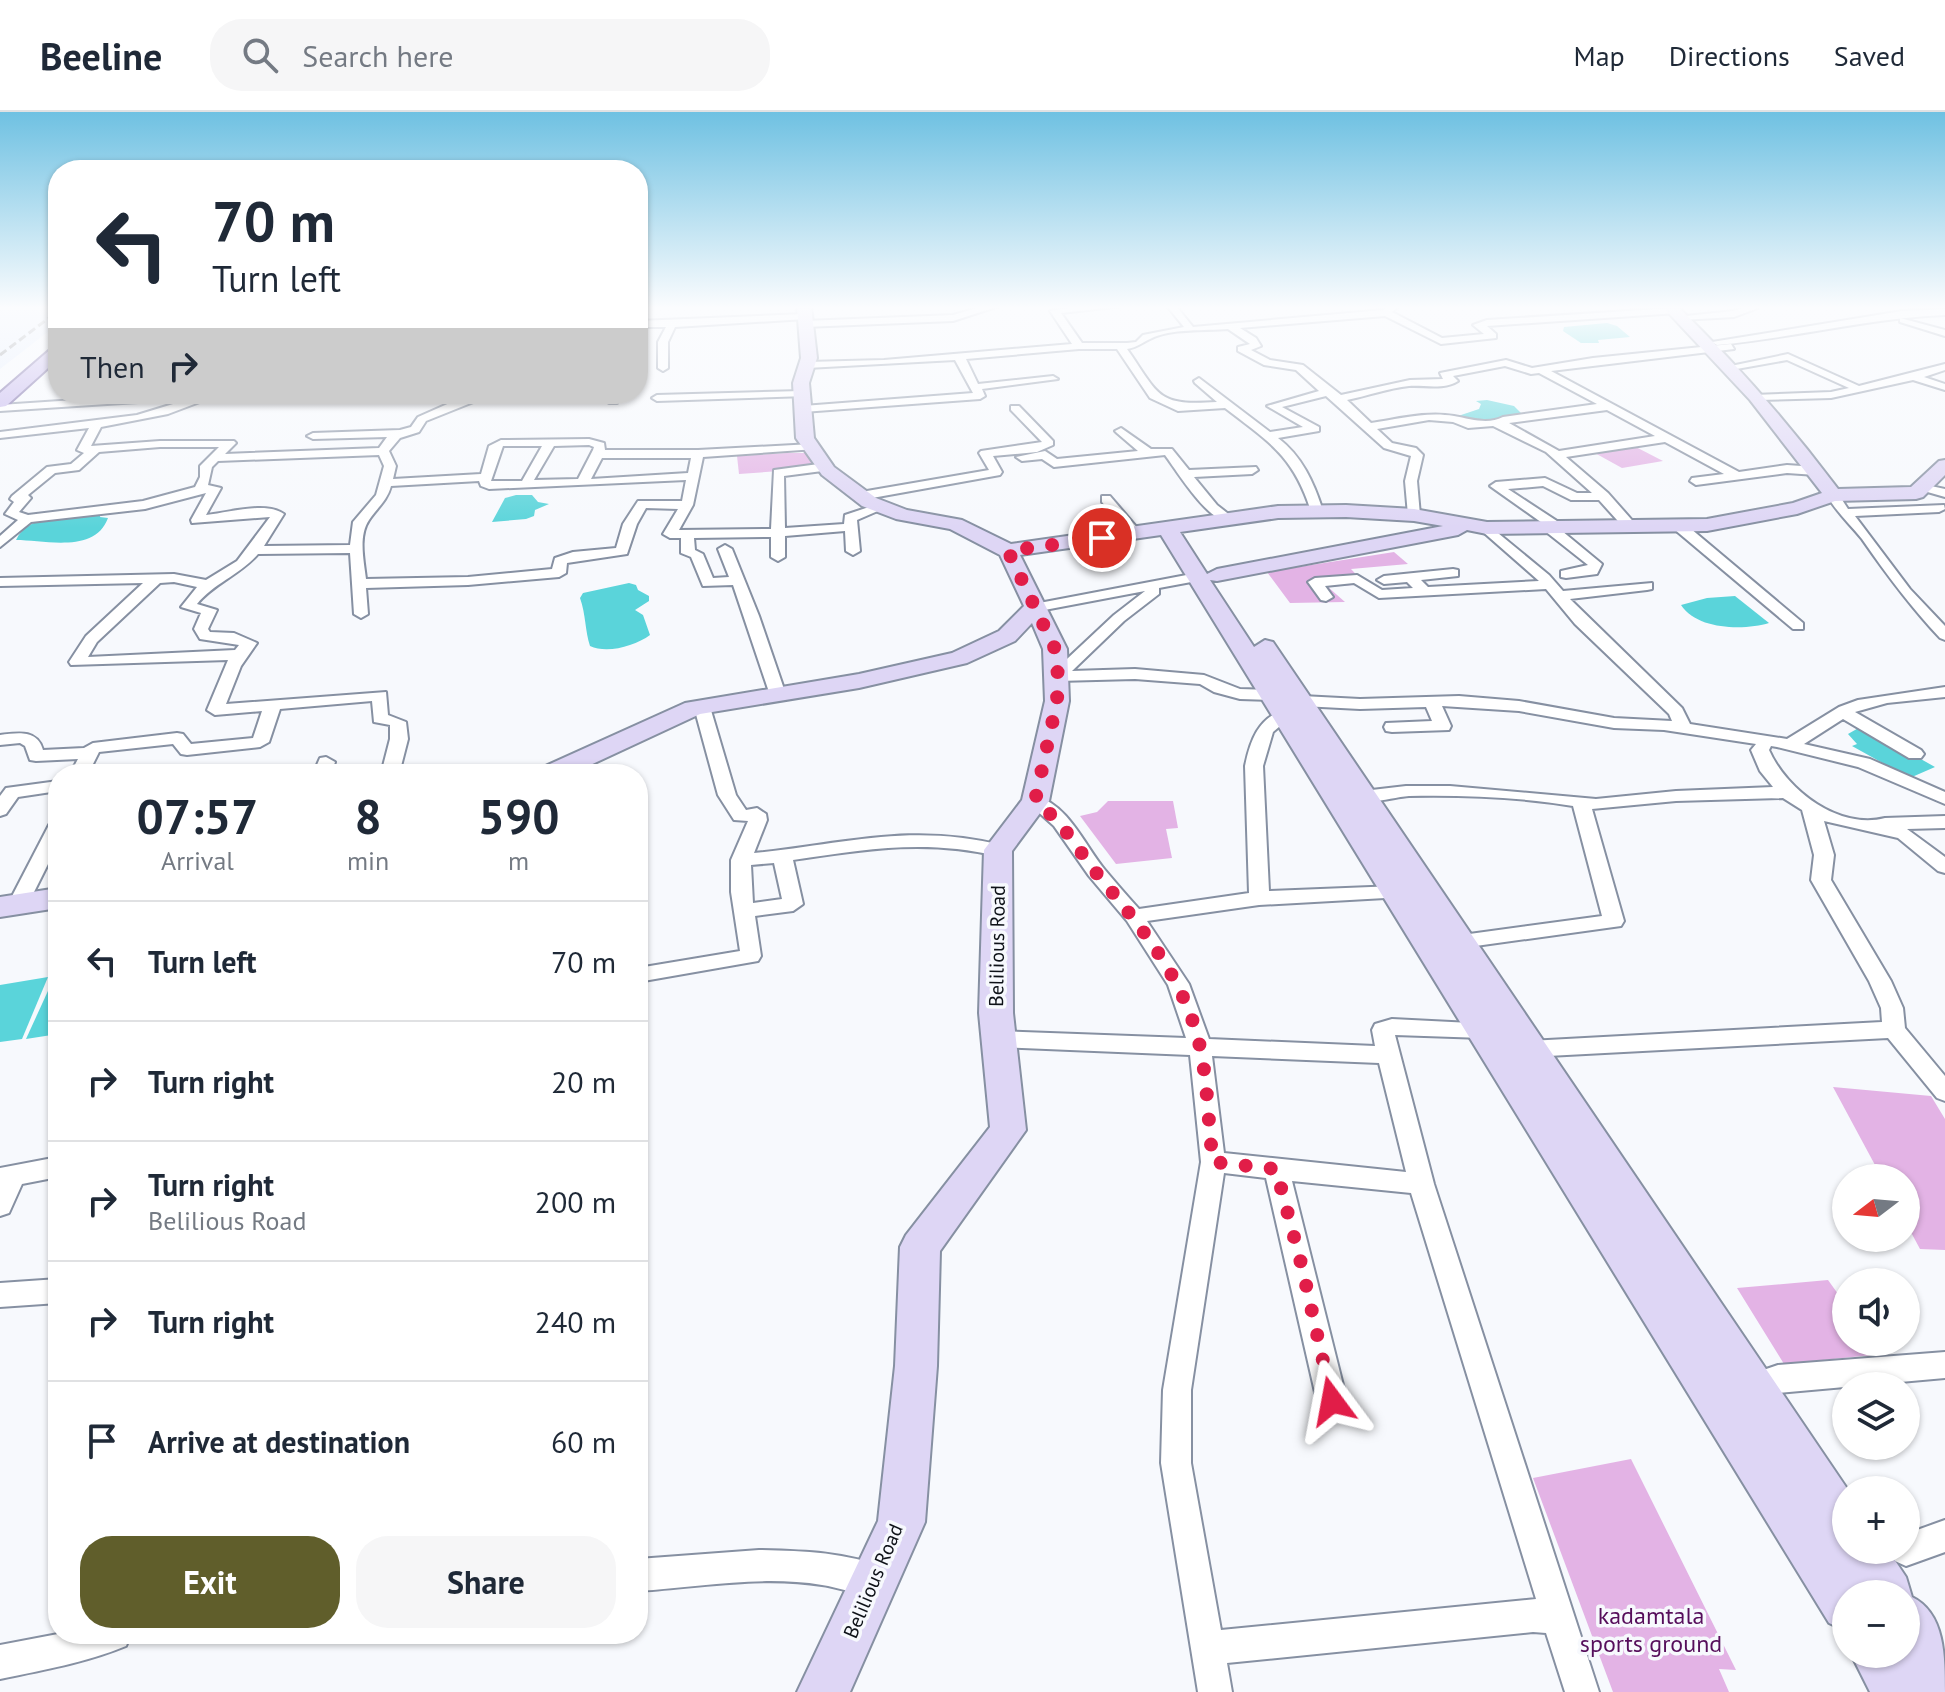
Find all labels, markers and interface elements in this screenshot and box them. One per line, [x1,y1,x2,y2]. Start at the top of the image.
search box [210,19,770,91]
text: Beeline [40,31,162,80]
icon: search [238,33,282,77]
text: Search here [302,36,454,75]
text: Map [1574,37,1625,74]
text: Directions [1669,37,1790,74]
text: Saved [1834,37,1905,74]
text: 70 m [212,185,335,257]
icon: left [80,192,184,296]
text: Turn left [212,255,341,302]
icon: right [161,344,205,388]
text: Then [80,347,145,386]
pin [1068,504,1136,572]
icon: arrive [1080,516,1124,560]
text: 07:57 [137,785,258,847]
text: 8 [354,785,382,847]
text: 590 [478,785,559,847]
text: Arrival [161,844,234,877]
text: min [347,844,389,877]
text: m [508,844,529,877]
street label: Belilious Road [983,885,1011,1007]
icon: left [80,939,124,983]
text: Turn left [148,942,256,981]
text: 70 m [551,942,616,981]
icon: right [80,1059,124,1103]
text: Turn right [148,1062,274,1101]
text: 20 m [551,1062,616,1101]
north arrow [1832,1164,1920,1252]
map controls [1832,1164,1920,1668]
text: Turn right [148,1165,274,1204]
icon: right [80,1179,124,1223]
text: 200 m [535,1182,616,1221]
text: Belilious Road [148,1204,306,1237]
button: sound [1832,1268,1920,1356]
icon: right [80,1299,124,1343]
text: Turn right [148,1302,274,1341]
text: 240 m [535,1302,616,1341]
position arrow [1290,1359,1374,1443]
button: layers [1832,1372,1920,1460]
icon: arrive [80,1419,124,1463]
text: Arrive at destination [148,1422,410,1461]
text: 60 m [551,1422,616,1461]
button: + [1832,1476,1920,1564]
street label: Belilious Road [837,1520,909,1642]
button: Exit [80,1536,340,1628]
button: Share [356,1536,616,1628]
button: − [1832,1580,1920,1668]
park label: kadamtala sports ground [1580,1600,1722,1659]

